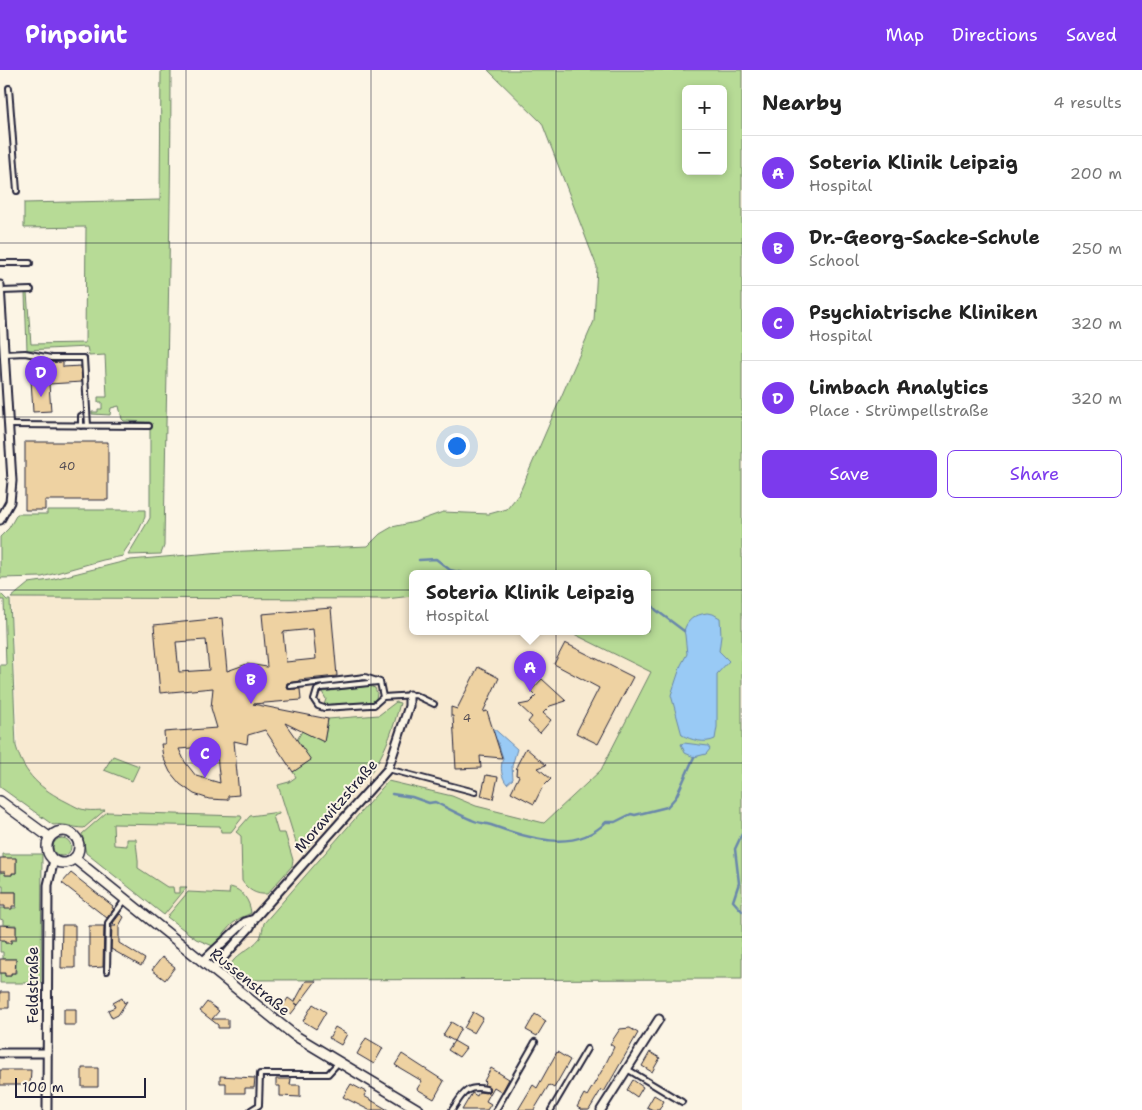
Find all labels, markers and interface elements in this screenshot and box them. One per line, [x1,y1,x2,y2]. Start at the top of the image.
text: Pinpoint [25,19,127,51]
text: Map [886,23,924,47]
text: Directions [952,23,1038,47]
text: Saved [1066,23,1117,47]
map controls [682,85,727,175]
button: + [682,85,727,130]
text: Nearby [762,89,842,117]
text: 4 results [1053,92,1122,113]
button: − [682,130,727,175]
text: Soteria Klinik Leipzig [809,150,1018,175]
text: A [772,163,784,184]
text: 200 m [1070,163,1122,184]
text: Hospital [809,175,872,196]
text: Dr.-Georg-Sacke-Schule [809,225,1040,250]
text: B [773,238,783,259]
text: 250 m [1071,238,1122,259]
text: School [809,250,859,271]
text: Psychiatrische Kliniken [809,300,1038,325]
text: C [773,313,783,334]
text: 320 m [1071,313,1122,334]
text: Hospital [809,325,872,346]
pin: D [25,356,57,397]
text: Limbach Analytics [809,375,989,400]
text: D [772,388,784,409]
text: 320 m [1071,388,1122,409]
text: Place · Strümpellstraße [809,400,989,421]
your location [444,433,470,459]
button: Save [762,450,937,498]
button: Share [947,450,1122,498]
house number: 40 [59,458,75,474]
popup [409,570,651,635]
text: Soteria Klinik Leipzig [426,580,634,605]
text: Hospital [426,605,489,626]
pin: A [514,651,546,692]
pin: B [235,663,267,704]
house number: 4 [463,710,471,726]
pin: C [189,737,221,778]
street label: Morawitzstraße [290,755,382,857]
street label: Russenstraße [206,944,294,1020]
street label: Feldstraße [23,946,43,1024]
scale bar [15,1075,146,1098]
text: 100 m [22,1078,64,1096]

